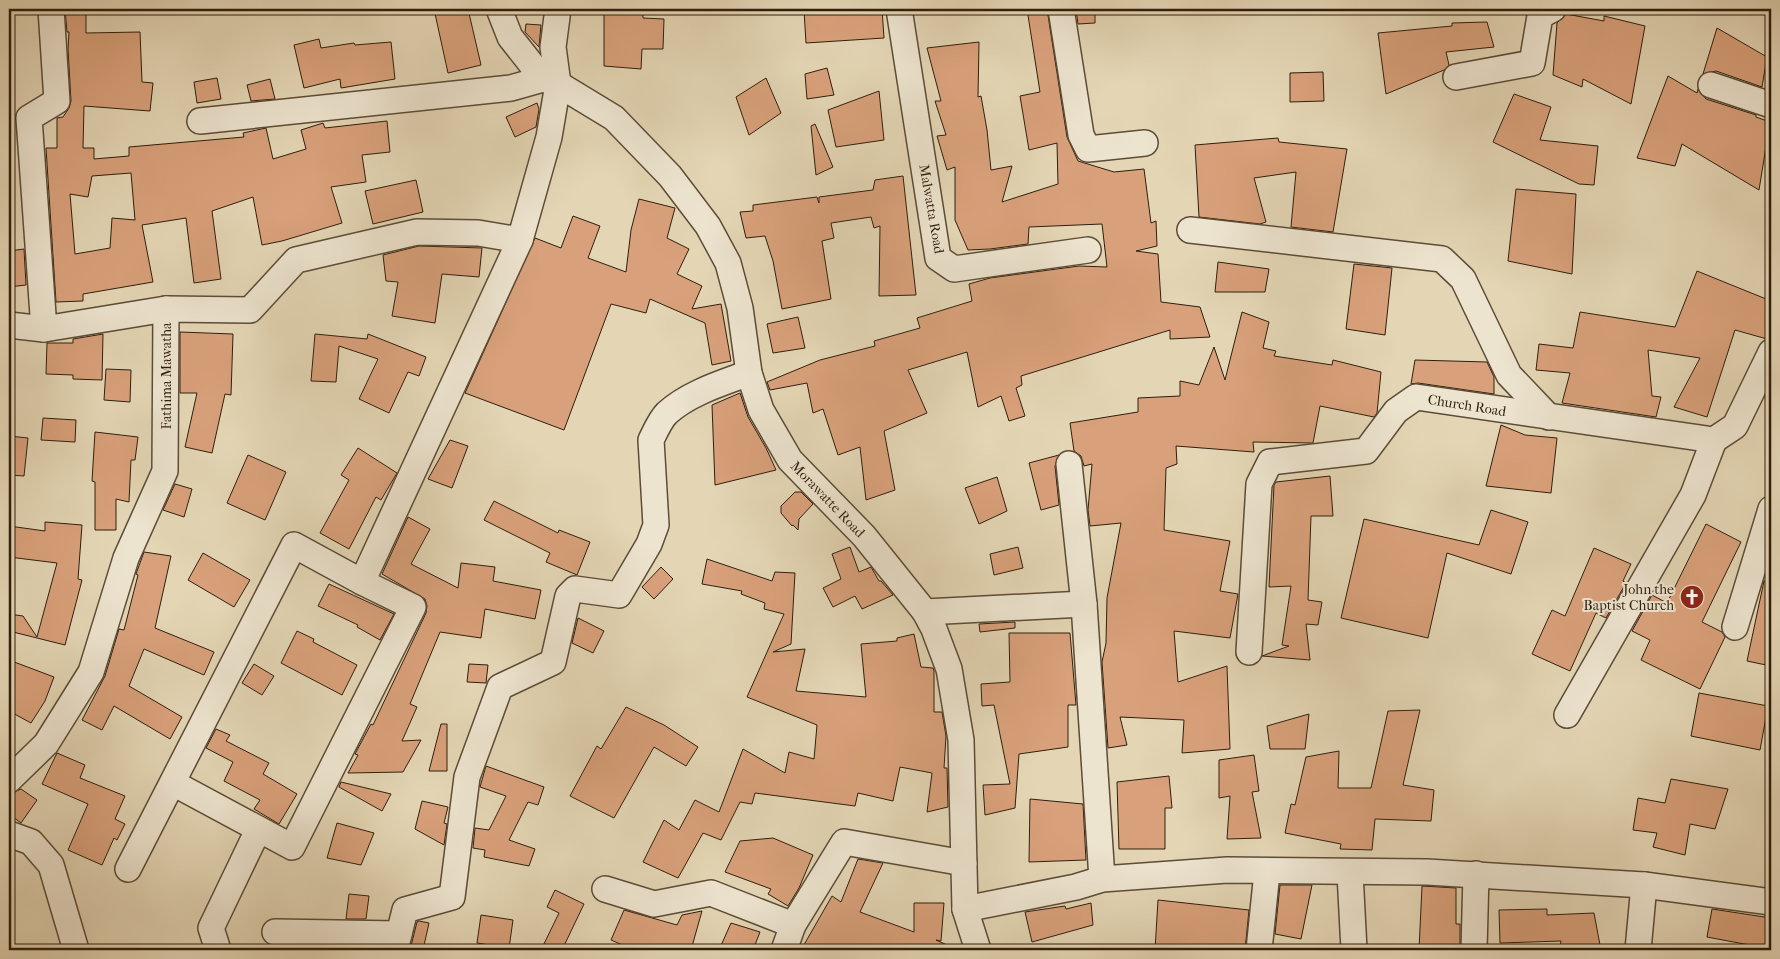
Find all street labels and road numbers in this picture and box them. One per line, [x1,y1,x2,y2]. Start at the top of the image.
street label: Malwatta Road [915,163,948,255]
street label: Fathima Mawatha [158,322,175,430]
street label: Church Road [1427,391,1508,420]
street label: Morawatte Road [787,458,869,541]

